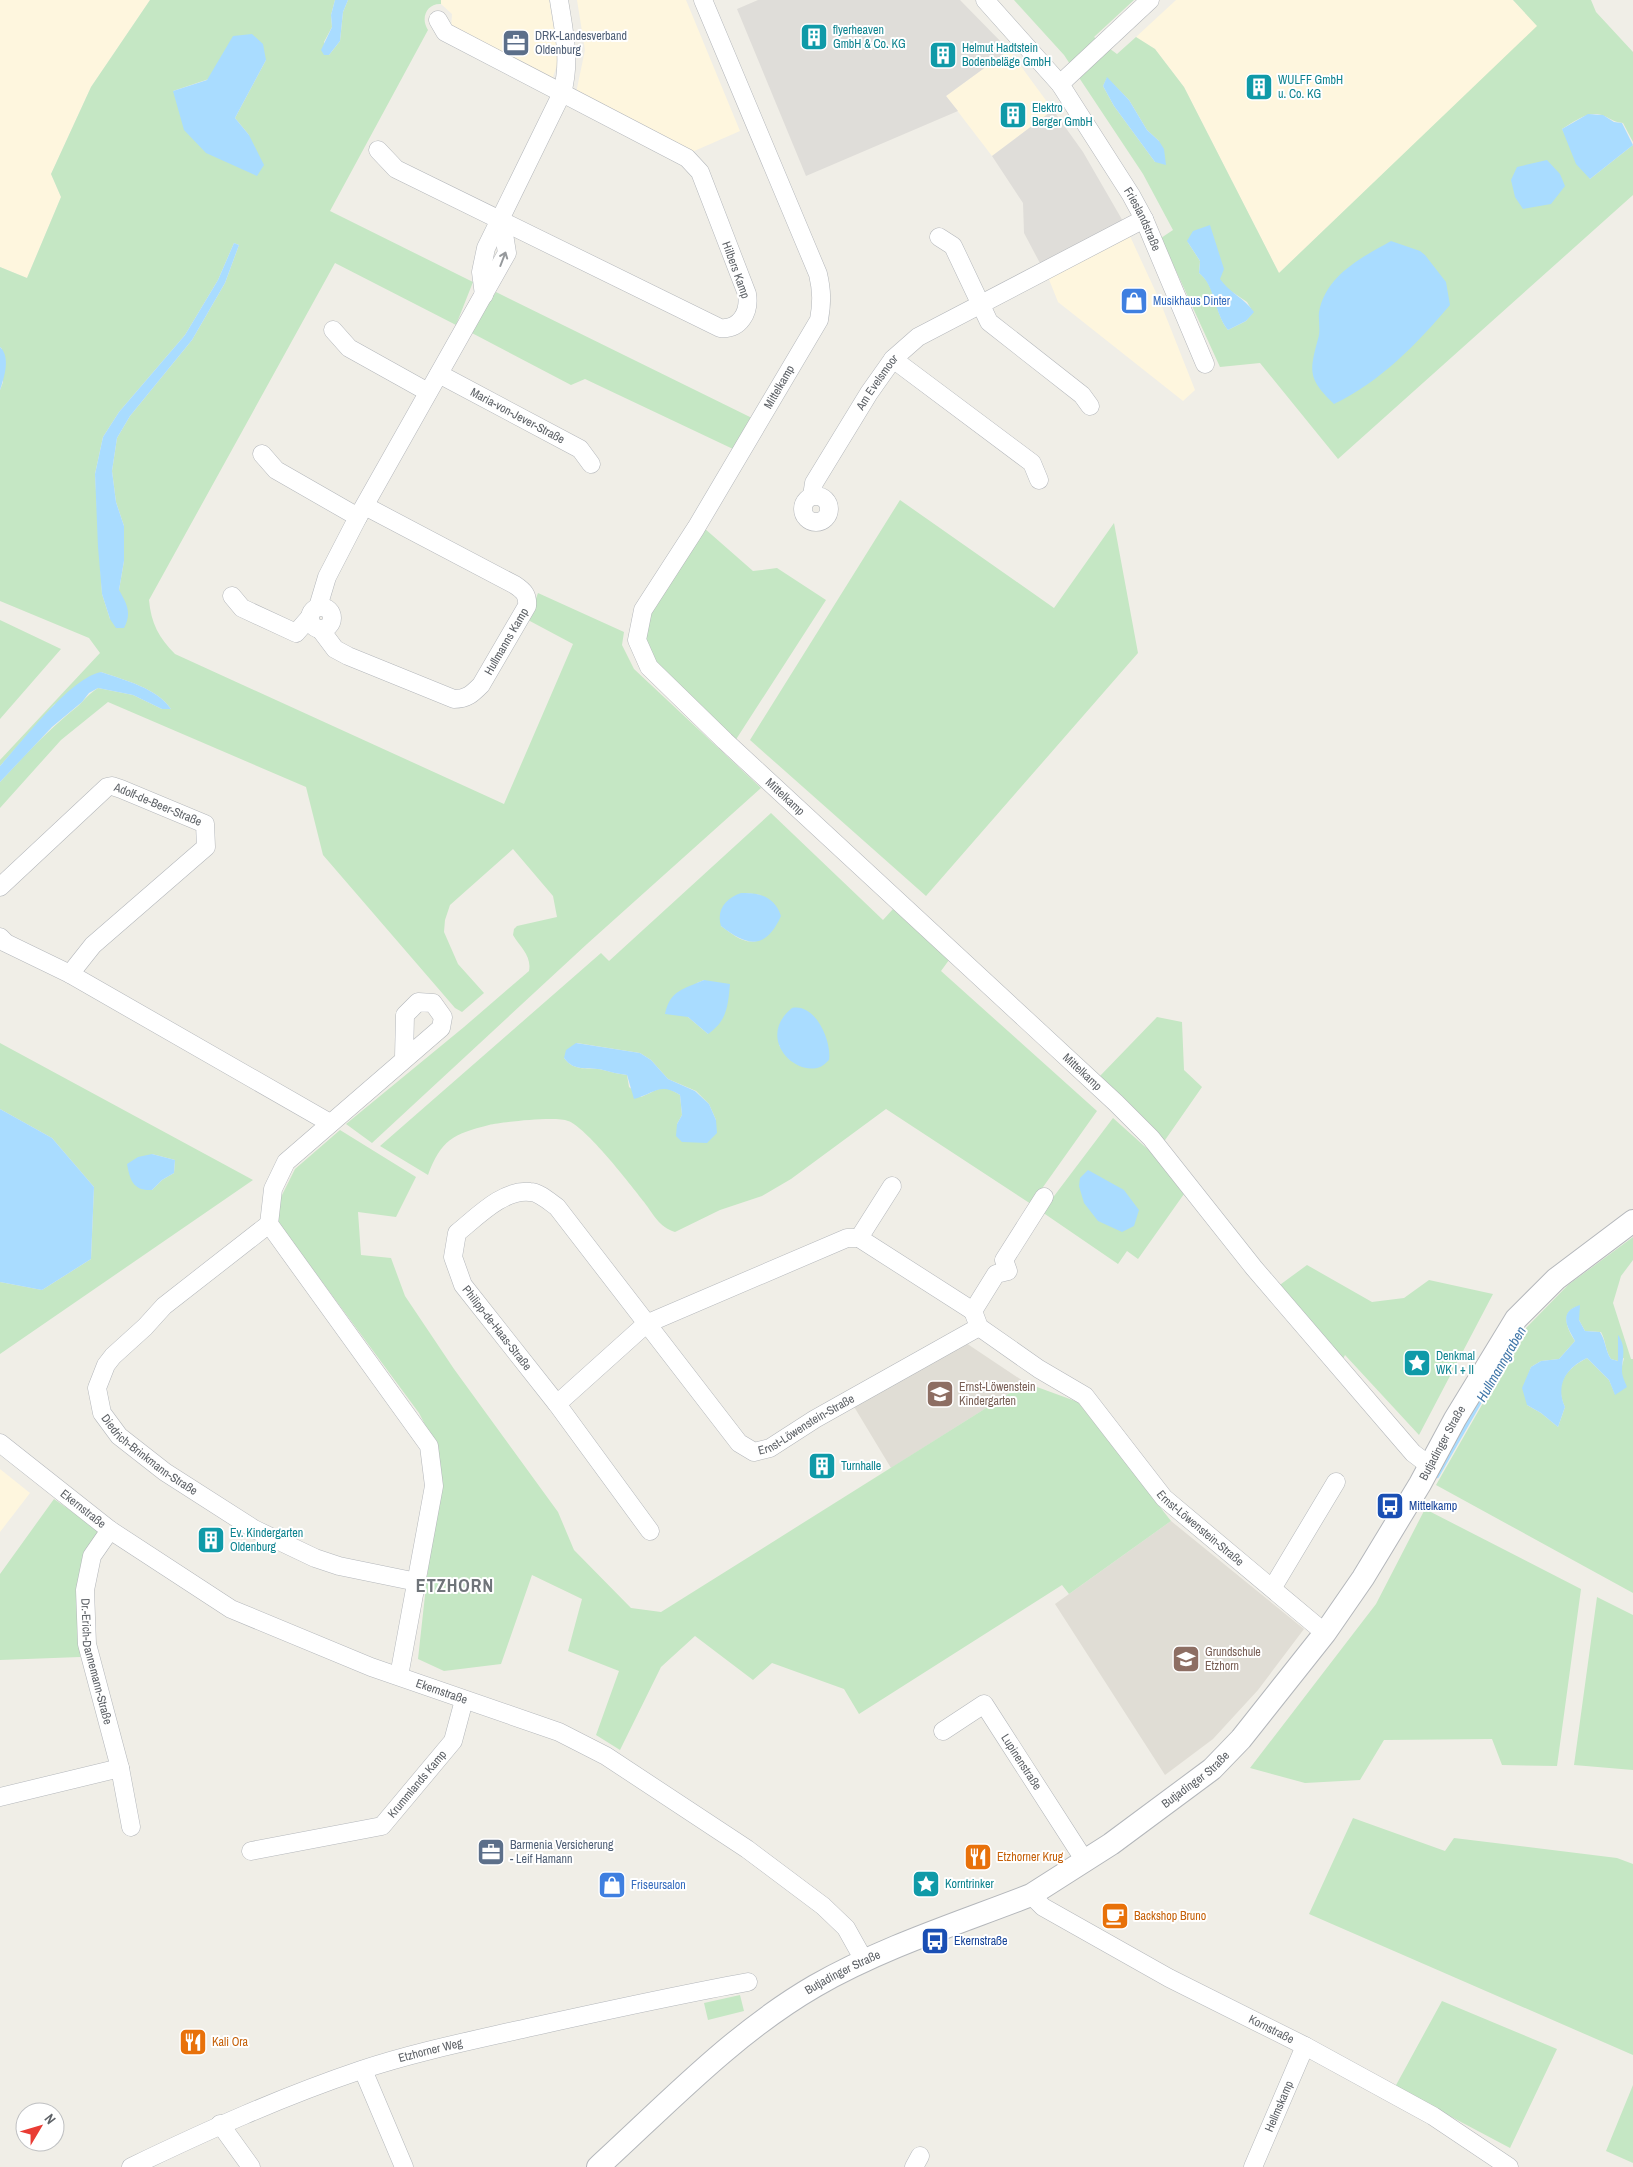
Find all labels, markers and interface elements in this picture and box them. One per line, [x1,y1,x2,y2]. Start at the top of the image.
building icon: flyerheaven GmbH & Co. KG [799,22,829,52]
place label: flyerheaven GmbH & Co. KG [833,22,906,52]
office icon: DRK-Landesverband Oldenburg [501,28,531,58]
place label: DRK-Landesverband Oldenburg [535,28,627,58]
building icon: Helmut Hadtstein Bodenbeläge GmbH [928,40,958,70]
place label: Helmut Hadtstein Bodenbeläge GmbH [962,40,1051,70]
building icon: WULFF GmbH u. Co. KG [1244,72,1274,102]
place label: WULFF GmbH u. Co. KG [1278,72,1343,102]
building icon: Elektro Berger GmbH [998,100,1028,130]
place label: Elektro Berger GmbH [1032,100,1093,130]
street label: Frieslandstraße [1120,184,1164,253]
street label: Hilbers Kamp [718,239,754,301]
one-way arrow [499,252,508,267]
shop icon: Musikhaus Dinter [1119,286,1149,316]
place label: Musikhaus Dinter [1153,293,1231,309]
street label: Am Evelsmoor [852,350,902,414]
street label: Mittelkamp [760,362,798,412]
street label: Maria-von-Jever-Straße [468,384,568,447]
street label: Hullmanns Kamp [481,605,532,678]
street label: Mittelkamp [762,774,808,819]
street label: Adolf-de-Beer-Straße [111,779,204,830]
street label: Mittelkamp [1059,1050,1105,1094]
street label: Philipp-de-Haas-Straße [459,1282,535,1374]
water label: Hullmanngraben [1472,1323,1530,1405]
place icon: Denkmal WK I + II [1402,1348,1432,1378]
place label: Denkmal WK I + II [1436,1348,1475,1378]
school or university icon: Ernst-Löwenstein Kindergarten [925,1379,955,1409]
place label: Ernst-Löwenstein Kindergarten [959,1379,1036,1409]
street label: Ernst-Löwenstein-Straße [756,1391,857,1459]
street label: Butjadinger Straße [1415,1403,1469,1483]
street label: Diedrich-Brinkmann-Straße [97,1411,201,1499]
building icon: Turnhalle [807,1451,837,1481]
place label: Turnhalle [841,1458,881,1474]
street label: Ekernstraße [57,1486,109,1532]
street label: Ernst-Löwenstein-Straße [1153,1487,1247,1570]
bus stop icon: Mittelkamp [1375,1491,1405,1521]
place label: Mittelkamp [1409,1498,1457,1514]
building icon: Ev. Kindergarten Oldenburg [196,1525,226,1555]
place label: Ev. Kindergarten Oldenburg [230,1525,303,1555]
district label: ETZHORN [416,1573,494,1598]
street label: Dr.-Erich-Dannemann-Straße [77,1598,116,1726]
school or university icon: Grundschule Etzhorn [1171,1644,1201,1674]
place label: Grundschule Etzhorn [1205,1644,1261,1674]
street label: Ekernstraße [414,1675,470,1708]
street label: Lupinenstraße [997,1731,1045,1793]
street label: Krummlands Kamp [384,1747,450,1821]
street label: Butjadinger Straße [1158,1748,1233,1812]
office icon: Barmenia Versicherung - Leif Hamann [476,1837,506,1867]
place label: Barmenia Versicherung - Leif Hamann [510,1837,614,1867]
restaurant icon: Etzhorner Krug [963,1842,993,1872]
place label: Etzhorner Krug [997,1849,1064,1865]
place icon: Korntrinker [911,1869,941,1899]
shop icon: Friseursalon [597,1870,627,1900]
place label: Korntrinker [945,1876,994,1892]
place label: Friseursalon [631,1877,686,1893]
cafe icon: Backshop Bruno [1100,1901,1130,1931]
place label: Backshop Bruno [1134,1908,1206,1924]
bus stop icon: Ekernstraße [920,1926,950,1956]
place label: Ekernstraße [954,1933,1008,1949]
street label: Butjadinger Straße [802,1946,883,1998]
street label: Kornstraße [1246,2011,1297,2047]
restaurant icon: Kali Ora [178,2027,208,2057]
place label: Kali Ora [212,2034,249,2050]
street label: Etzhorner Weg [397,2035,465,2066]
street label: Hellmskamp [1261,2078,1297,2134]
north arrow [15,2102,65,2152]
text: N [41,2110,60,2128]

